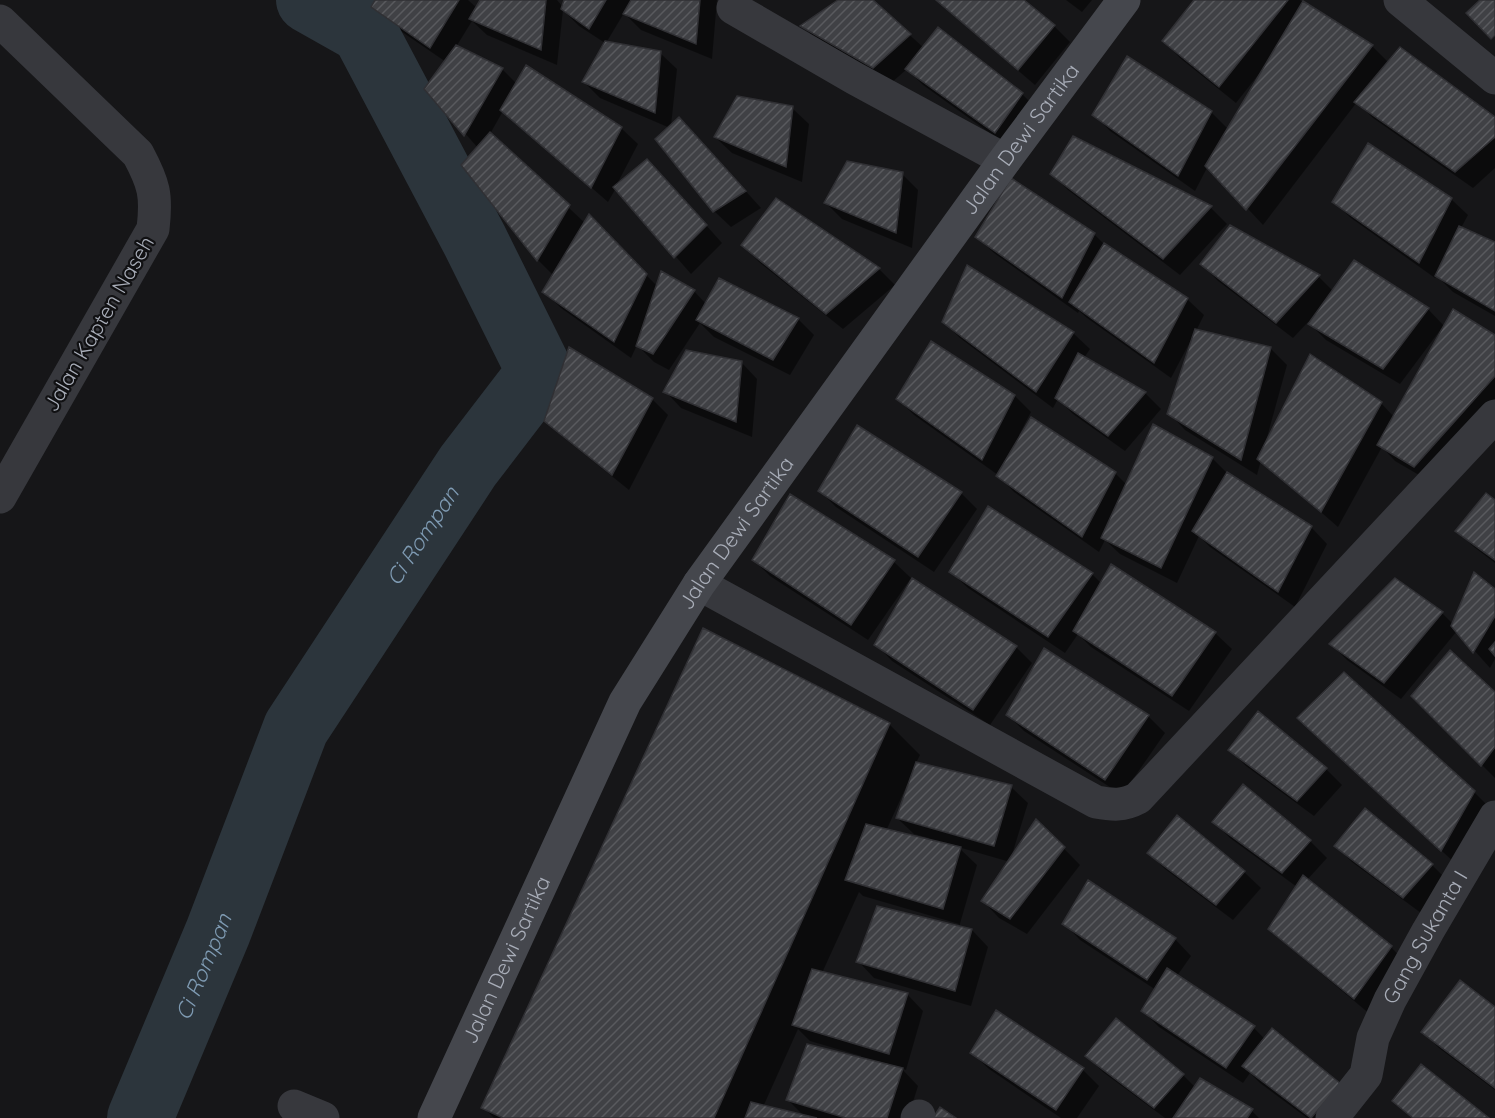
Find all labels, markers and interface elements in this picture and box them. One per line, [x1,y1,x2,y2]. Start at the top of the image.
street label: Jalan Dewi Sartika [956,58,1084,219]
street label: Jalan Kapten Naseh [37,231,159,416]
street label: Jalan Dewi Sartika [672,451,799,614]
water label: Ci Rompan [380,480,465,591]
street label: Gang Sukanta I [1376,865,1473,1008]
street label: Jalan Dewi Sartika [456,872,555,1047]
water label: Ci Rompan [169,908,238,1024]

